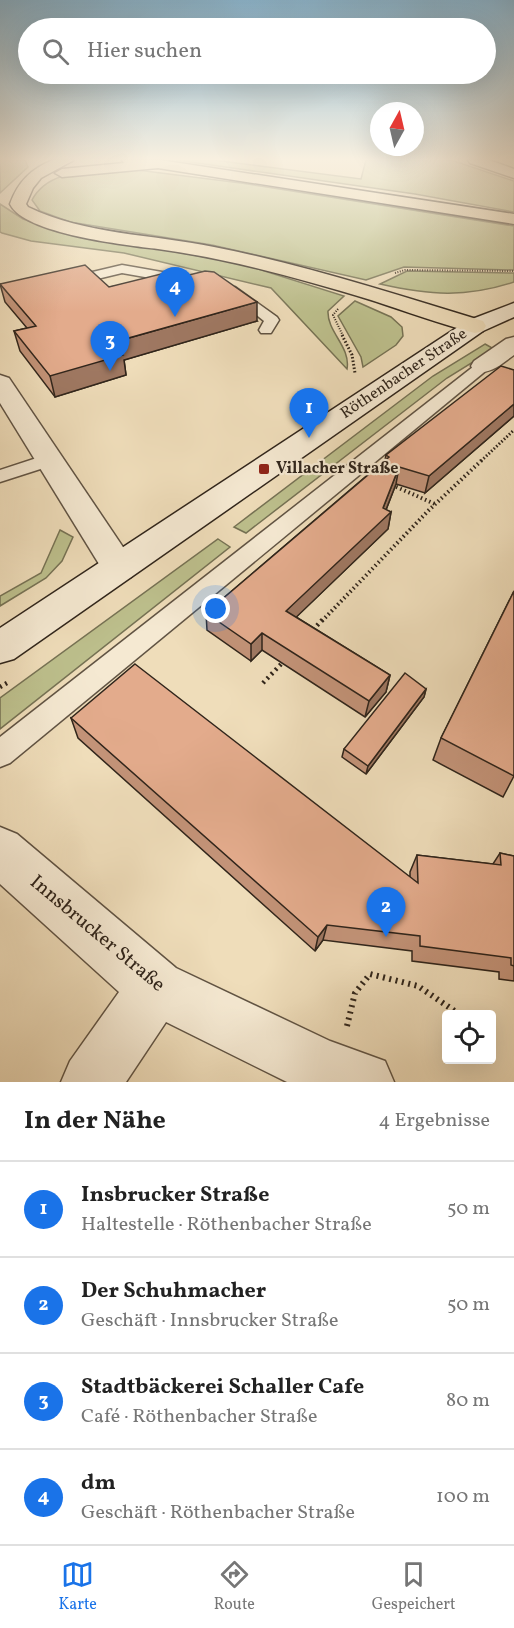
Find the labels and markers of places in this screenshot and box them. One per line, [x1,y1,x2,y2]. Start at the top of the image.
pin: 4 [156,268,195,317]
pin: 3 [90,322,130,371]
pin: 1 [290,388,328,438]
place label: Villacher Straße [276,458,399,480]
marker: Villacher Straße [257,462,271,476]
pin: 2 [366,888,406,937]

